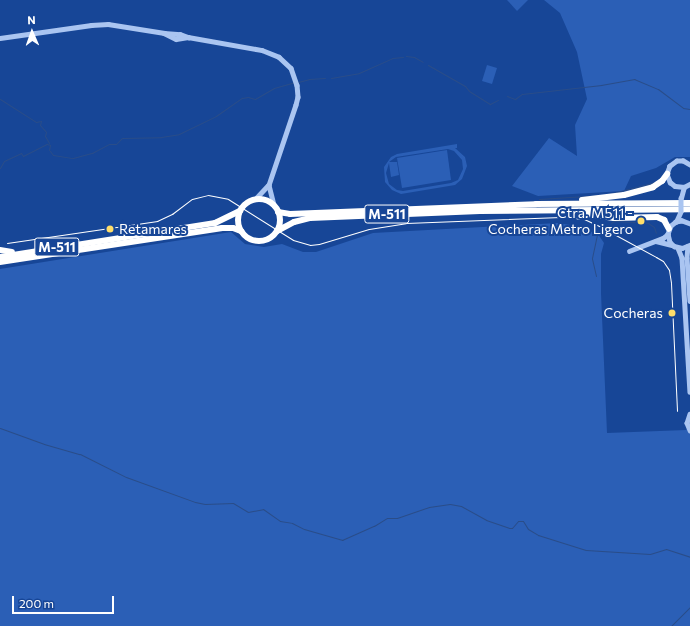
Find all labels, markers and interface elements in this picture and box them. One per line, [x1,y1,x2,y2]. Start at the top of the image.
north arrow [12,12,52,52]
text: N [27,13,36,26]
road number: M-511 [364,203,410,225]
place label: Ctra. M511 - Cocheras Metro Ligero [488,205,633,238]
marker: Ctra. M511 - Cocheras Metro Ligero [636,216,646,226]
place label: Retamares [119,221,187,237]
marker: Retamares [104,223,116,235]
road number: M-511 [34,236,80,258]
place label: Cocheras [604,305,663,321]
marker: Cocheras [666,307,678,319]
scale bar [14,588,116,614]
text: 200 m [19,596,54,610]

